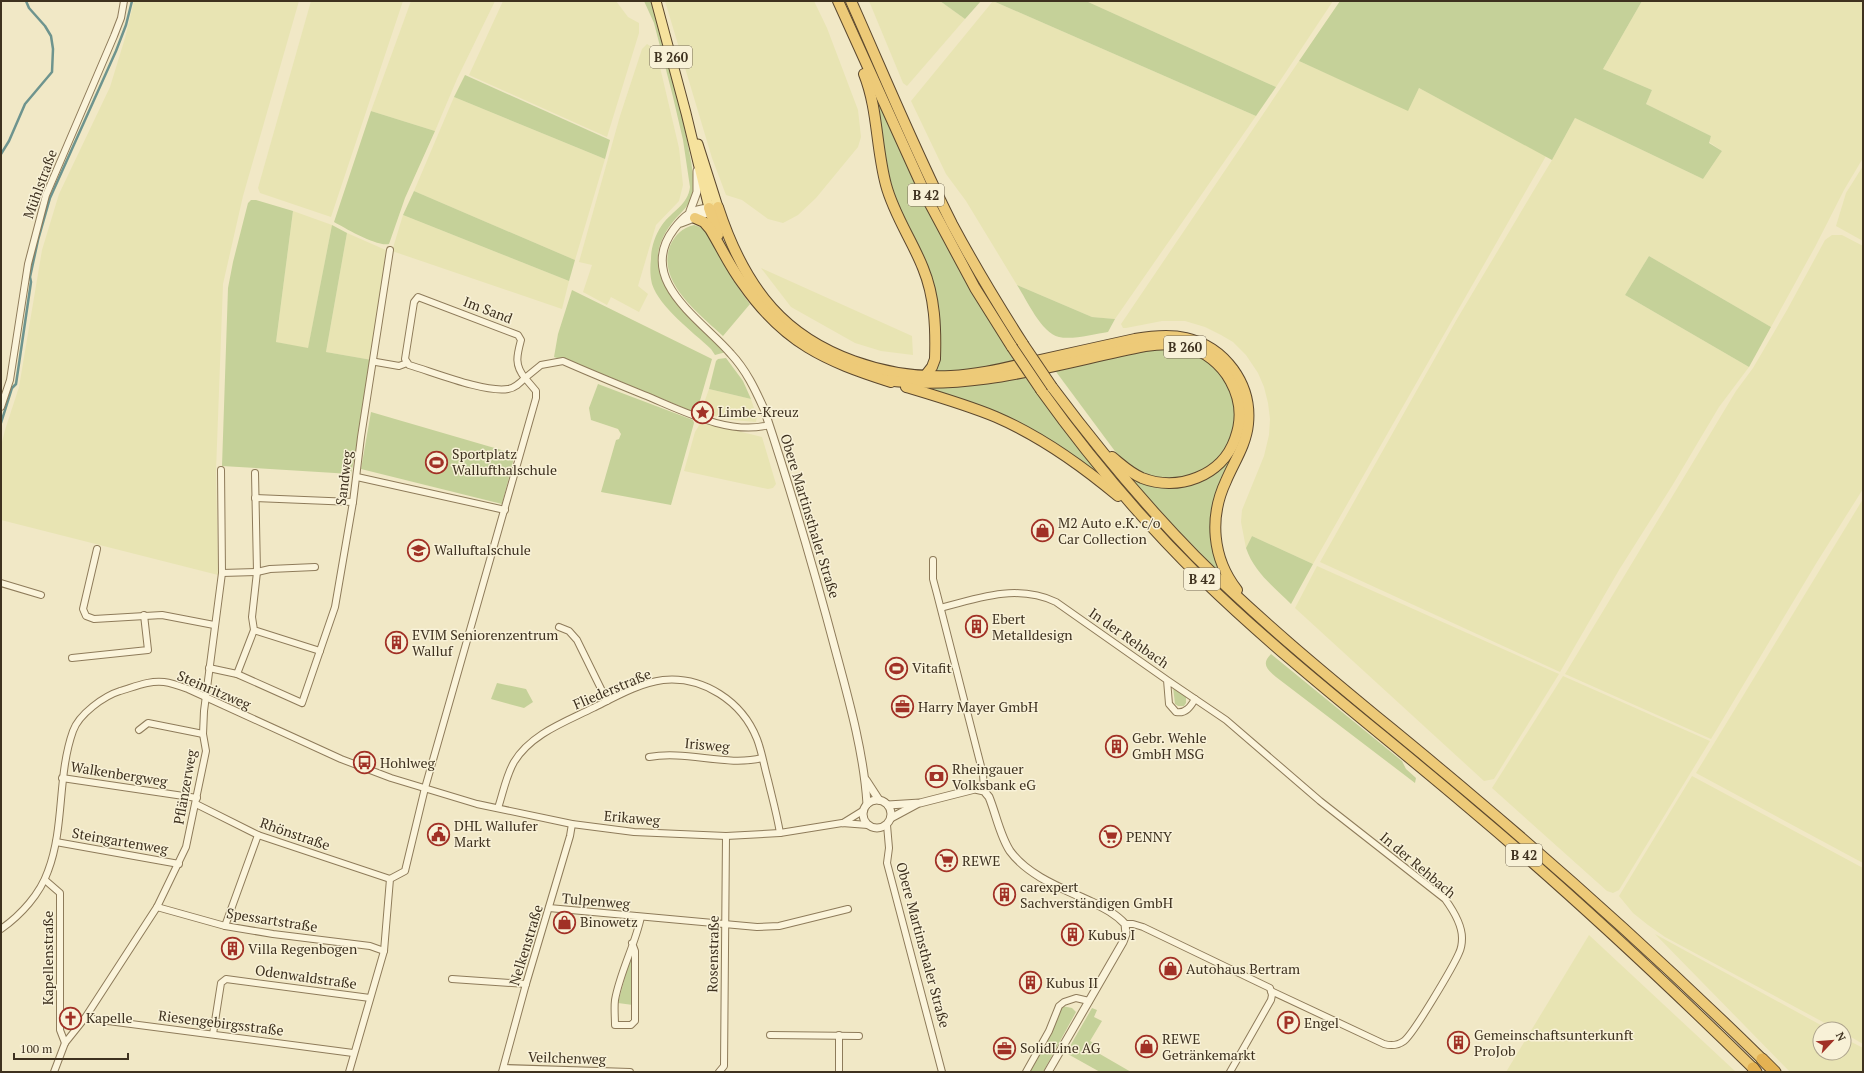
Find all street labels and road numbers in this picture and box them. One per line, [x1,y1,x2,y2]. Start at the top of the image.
road number: B 260 [650,46,692,68]
street label: Mühlstraße [18,147,61,221]
road number: B 42 [908,184,944,206]
street label: Im Sand [461,292,516,328]
road number: B 260 [1164,336,1206,358]
street label: Obere Martinsthaler Straße [776,431,845,600]
street label: Sandweg [331,449,356,506]
road number: B 42 [1184,568,1220,590]
street label: In der Rehbach [1086,603,1173,672]
street label: Fliederstraße [570,664,654,713]
street label: Steinritzweg [175,666,254,714]
street label: Irisweg [684,733,731,756]
street label: Pflänzerweg [169,747,201,826]
street label: Walkenbergweg [69,756,169,791]
street label: Erikaweg [603,806,662,829]
street label: Rhönstraße [258,813,333,854]
street label: Steingartenweg [71,823,170,858]
street label: In der Rehbach [1376,827,1460,902]
road number: B 42 [1506,844,1542,866]
street label: Obere Martinsthaler Straße [892,860,955,1030]
street label: Tulpenweg [561,888,631,913]
street label: Nelkenstraße [504,902,547,988]
street label: Spessartstraße [225,903,319,936]
street label: Kapellenstraße [38,911,57,1005]
street label: Rosenstraße [702,915,723,993]
street label: Odenwaldstraße [254,960,358,993]
street label: Riesengebirgsstraße [157,1005,285,1040]
street label: Veilchenweg [528,1047,607,1068]

